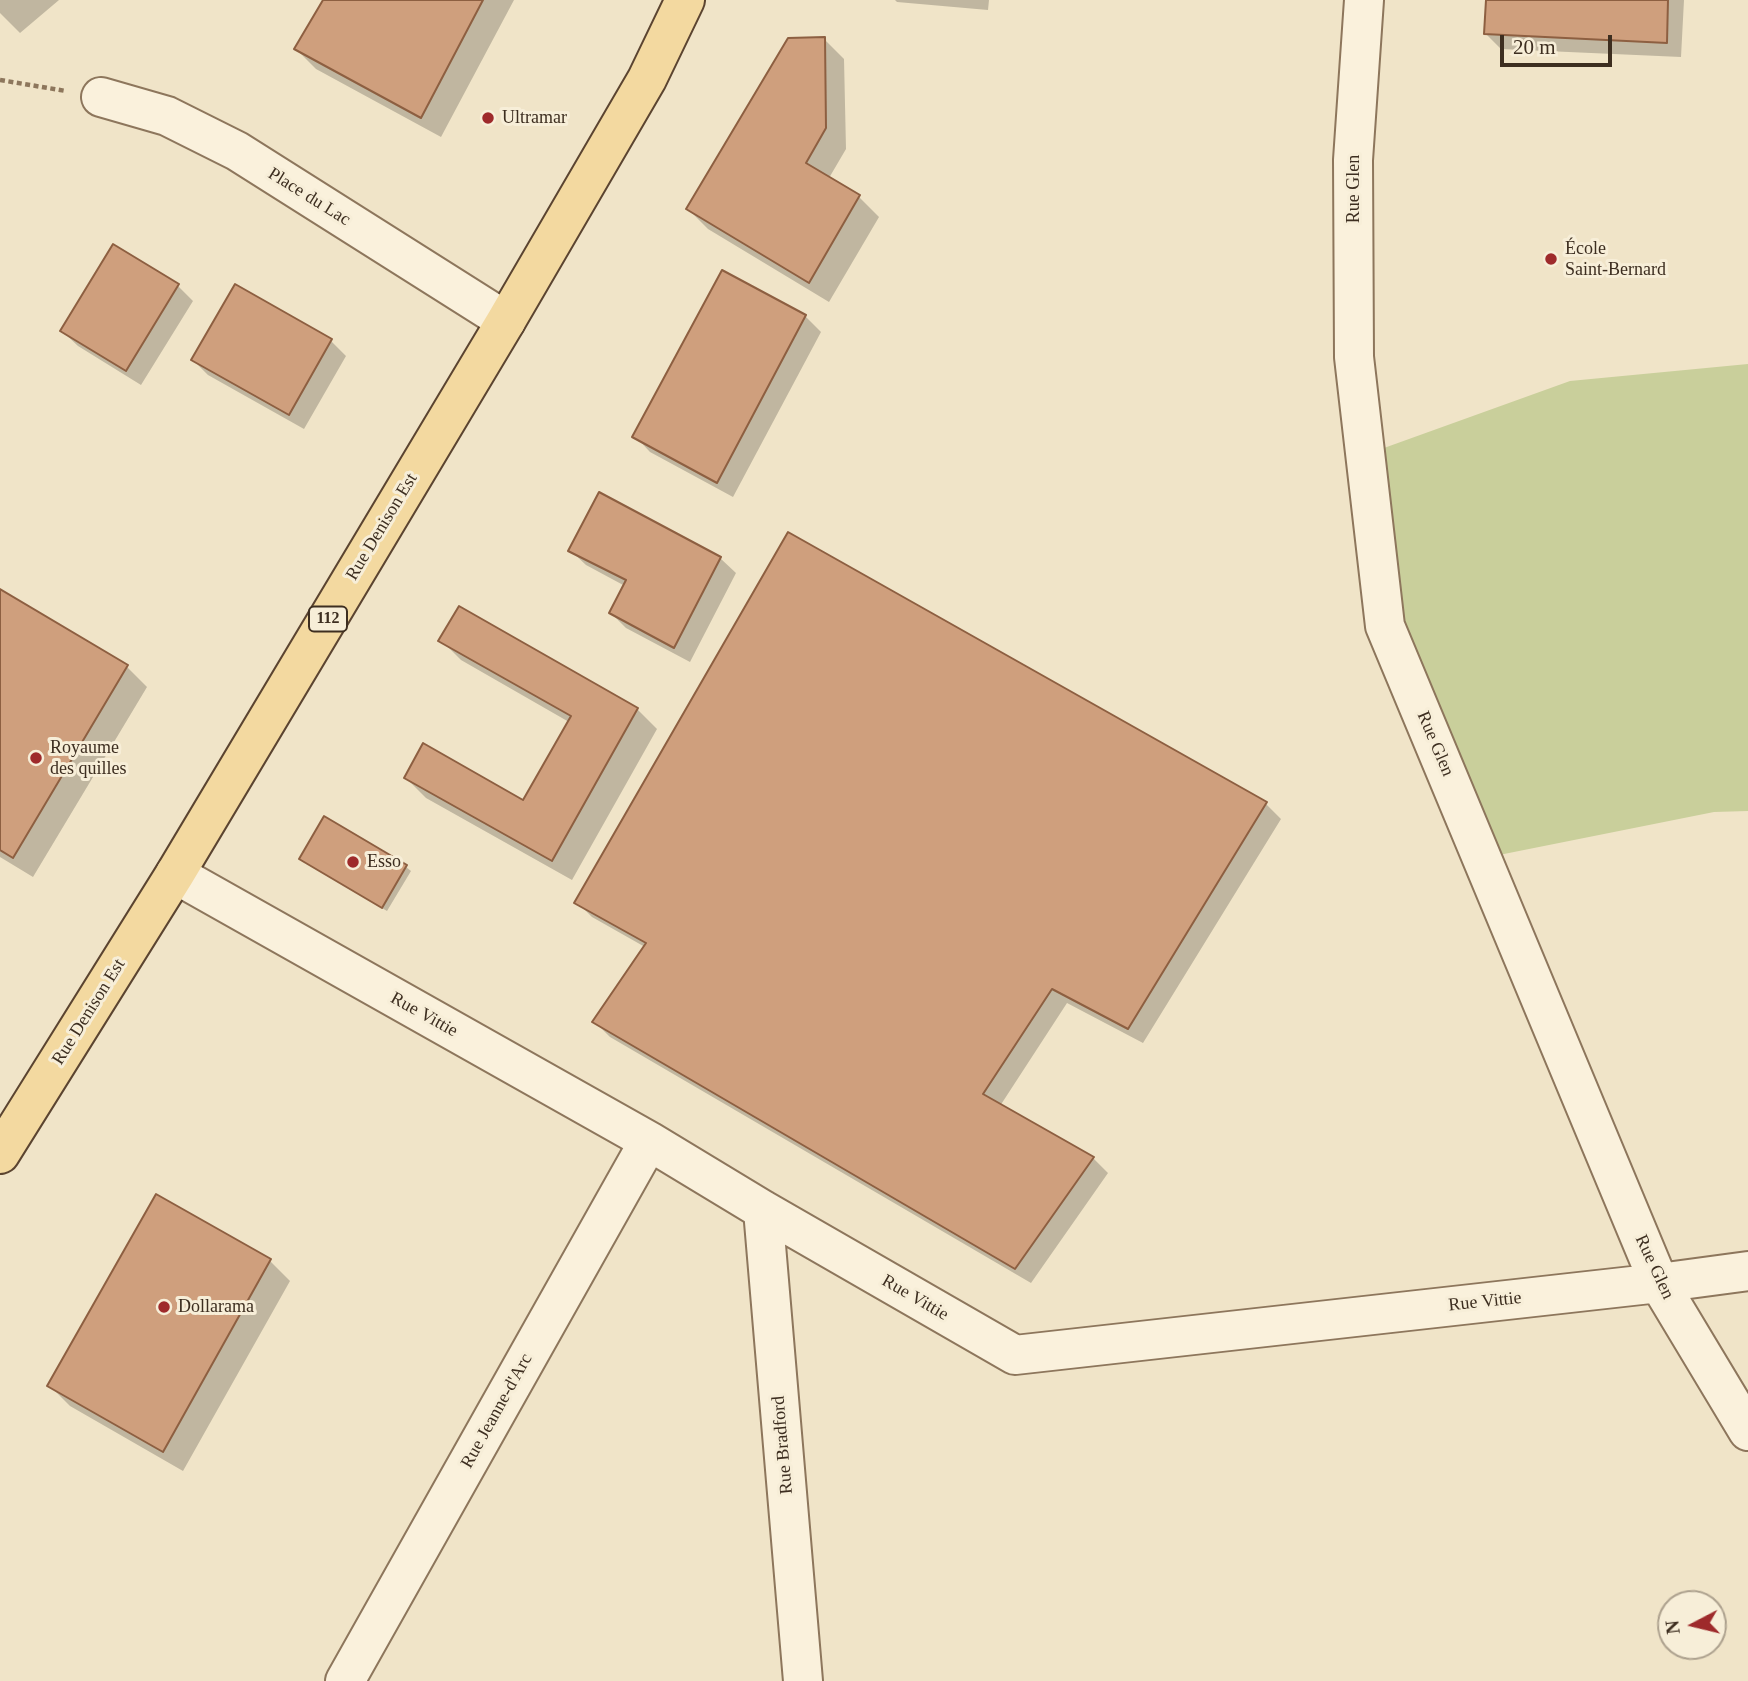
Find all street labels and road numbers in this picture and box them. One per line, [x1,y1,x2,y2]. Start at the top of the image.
street label: Rue Glen [1343,155,1365,223]
street label: Place du Lac [264,163,354,231]
street label: Rue Denison Est [342,470,422,584]
road number: 112 [309,606,347,632]
street label: Rue Glen [1412,708,1458,780]
street label: Rue Denison Est [48,955,130,1069]
street label: Rue Vittie [387,988,461,1042]
street label: Rue Glen [1630,1231,1678,1303]
street label: Rue Vittie [878,1270,952,1326]
street label: Rue Vittie [1447,1287,1523,1317]
street label: Rue Jeanne-d'Arc [457,1350,537,1472]
street label: Rue Bradford [768,1395,798,1495]

